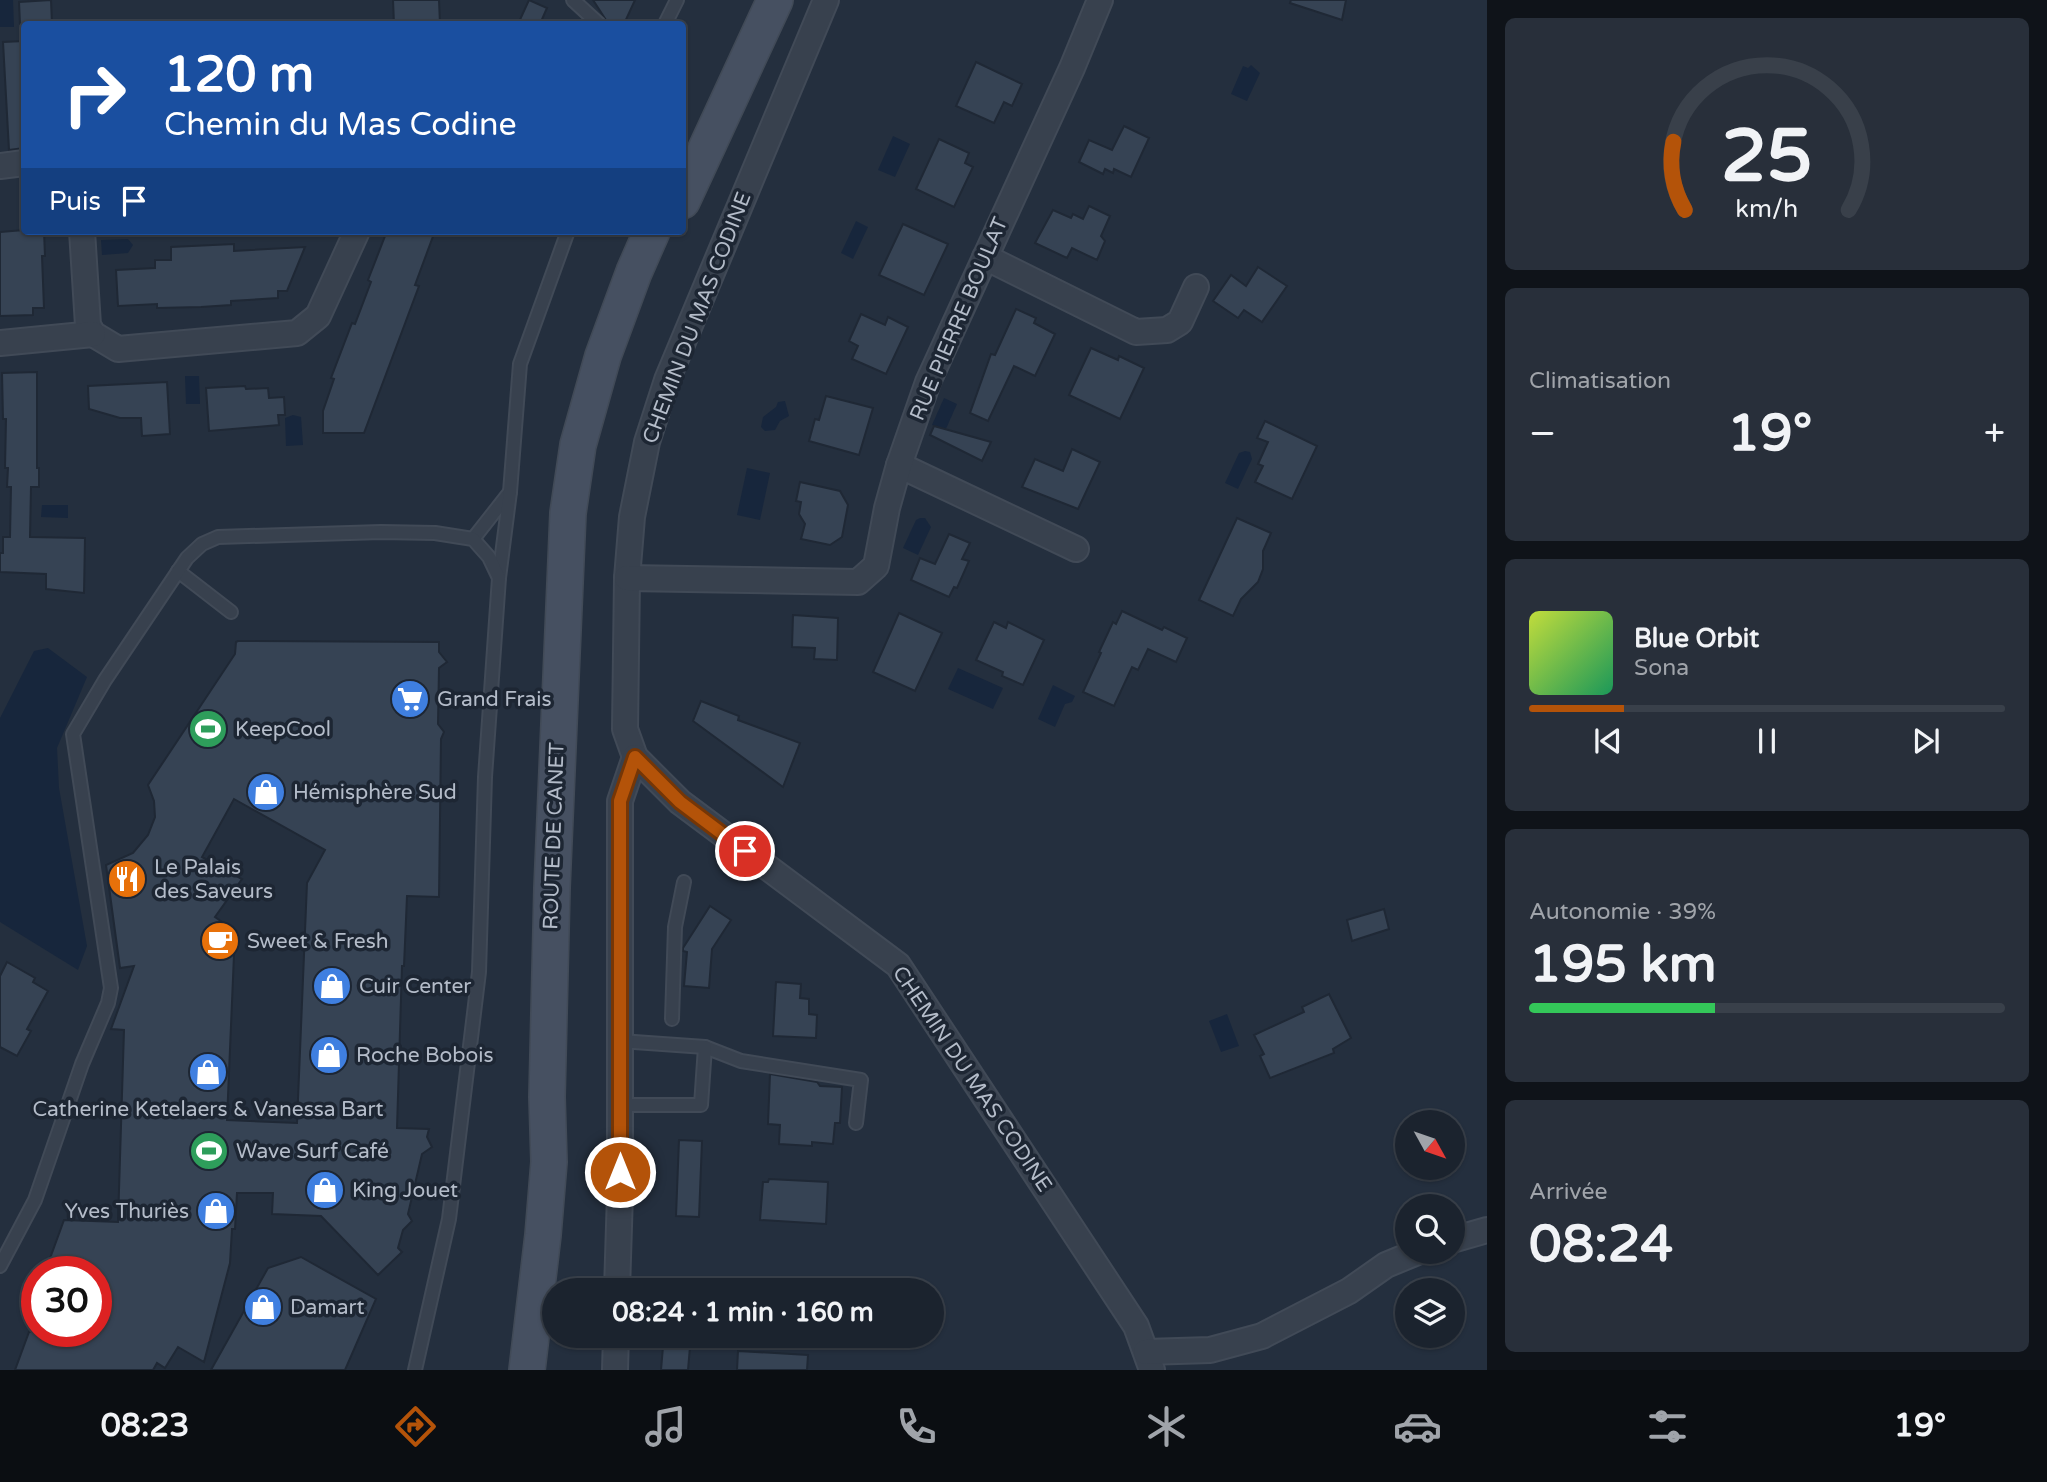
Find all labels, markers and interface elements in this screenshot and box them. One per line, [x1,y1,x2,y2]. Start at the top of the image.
text: 120 m [164,46,314,105]
icon: right [49,49,140,140]
text: Chemin du Mas Codine [164,106,517,144]
text: 25 [1721,114,1813,202]
icon: arrive [115,182,153,220]
text: Puis [49,186,101,217]
street label: CHEMIN DU MAS CODINE [637,189,757,447]
text: km/h [1736,194,1798,224]
street label: RUE PIERRE BOULAT [905,213,1013,424]
text: Climatisation [1529,367,1671,395]
text: 19° [1727,402,1812,465]
text: − [1529,411,1556,457]
text: + [1984,411,2005,457]
text: Blue Orbit [1634,623,1759,654]
text: Sona [1634,654,1689,682]
supermarket icon: Grand Frais [389,678,431,720]
place label: Grand Frais [437,687,552,712]
sports icon: KeepCool [187,708,229,750]
place label: KeepCool [235,717,331,742]
icon: previous [1589,722,1627,760]
icon: pause [1748,722,1786,760]
icon: next [1907,722,1945,760]
street label: ROUTE DE CANET [538,742,570,930]
shop icon: Hémisphère Sud [245,771,287,813]
place label: Hémisphère Sud [293,780,457,805]
pin [715,821,775,881]
icon: arrive [726,832,764,870]
place label: Le Palais des Saveurs [154,855,273,904]
restaurant icon: Le Palais des Saveurs [106,858,148,900]
text: Autonomie · 39% [1529,898,1716,926]
cafe icon: Sweet & Fresh [199,920,241,962]
place label: Sweet & Fresh [247,929,389,954]
text: 195 km [1529,933,1717,996]
street label: CHEMIN DU MAS CODINE [887,961,1057,1197]
shop icon: Cuir Center [311,965,353,1007]
place label: Cuir Center [359,974,471,999]
shop icon: Roche Bobois [308,1034,350,1076]
place label: Roche Bobois [356,1043,494,1068]
shop icon: Catherine Ketelaers & Vanessa Bart [187,1051,229,1093]
place label: Catherine Ketelaers & Vanessa Bart [32,1097,384,1122]
north arrow [1395,1110,1465,1180]
map controls [1395,1110,1465,1348]
sports icon: Wave Surf Café [188,1130,230,1172]
position arrow [583,1135,657,1209]
place label: Wave Surf Café [236,1139,389,1164]
shop icon: King Jouet [304,1169,346,1211]
place label: King Jouet [352,1178,458,1203]
text: Arrivée [1529,1178,1607,1206]
shop icon: Yves Thuriès [195,1190,237,1232]
button: search [1395,1194,1465,1264]
place label: Yves Thuriès [65,1199,189,1224]
text: 08:24 [1529,1213,1673,1276]
speed limit sign: 30 [21,1256,112,1347]
button: layers [1395,1278,1465,1348]
shop icon: Damart [242,1286,284,1328]
place label: Damart [290,1295,365,1320]
text: 08:24 · 1 min · 160 m [612,1297,874,1328]
icon: directions [391,1402,440,1451]
icon: music [641,1402,690,1451]
icon: phone [892,1402,941,1451]
icon: climate [1142,1402,1191,1451]
icon: car [1393,1402,1442,1451]
icon: filters [1643,1402,1692,1451]
text: 08:23 [101,1407,189,1445]
text: 19° [1894,1407,1946,1445]

